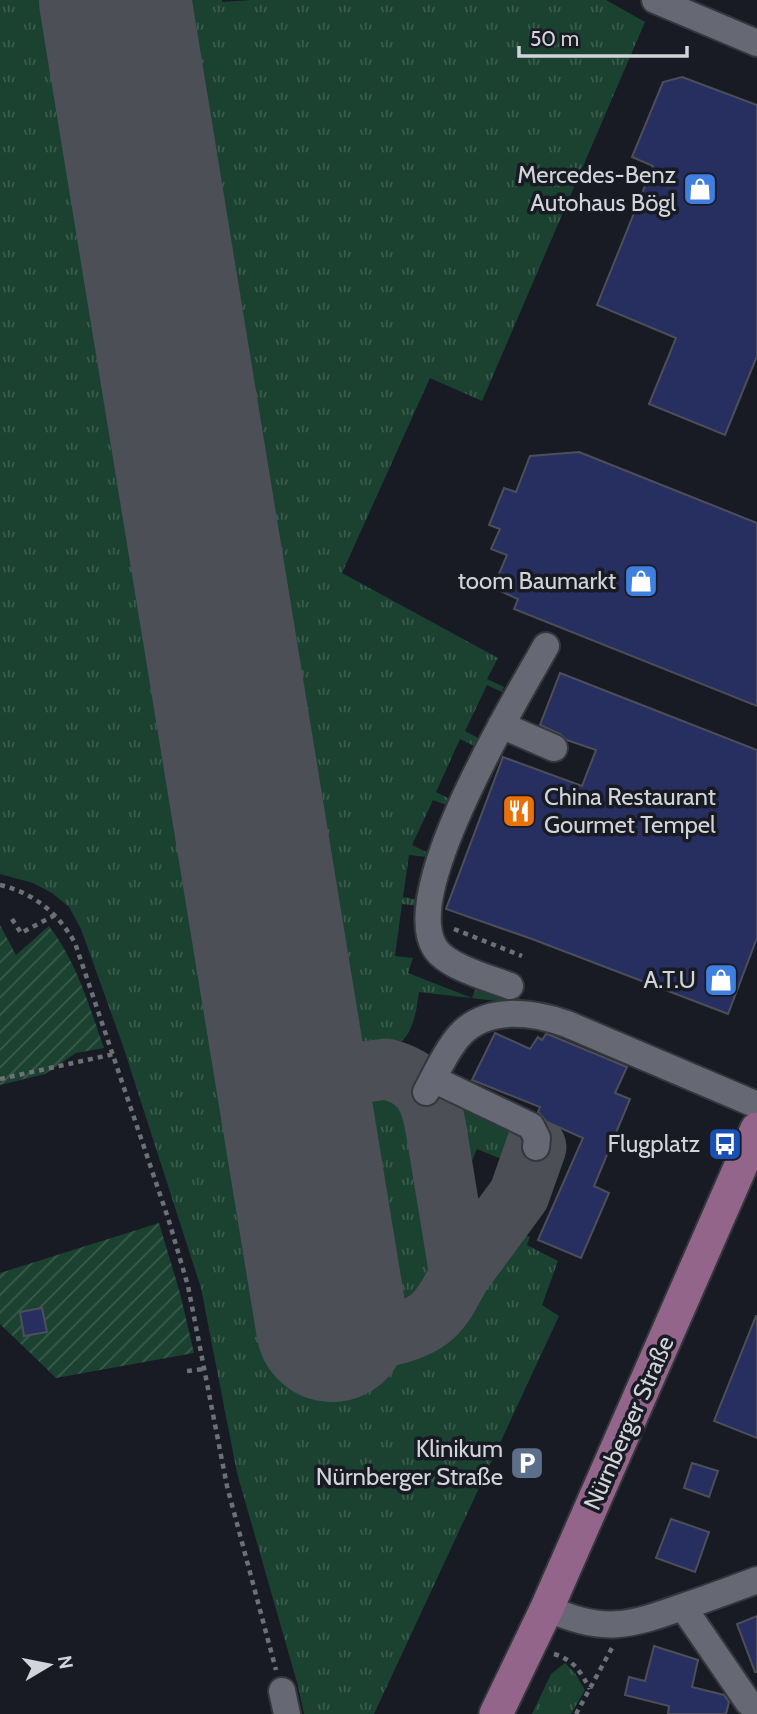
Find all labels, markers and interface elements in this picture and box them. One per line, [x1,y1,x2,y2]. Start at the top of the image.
scale bar [519,14,687,58]
text: 50 m [530,26,579,51]
place label: Mercedes-Benz Autohaus Bögl [517,160,676,217]
shop icon: Mercedes-Benz Autohaus Bögl [681,170,719,208]
shop icon: toom Baumarkt [622,562,660,600]
place label: toom Baumarkt [458,566,616,595]
place label: China Restaurant Gourmet Tempel [544,782,716,839]
restaurant icon: China Restaurant Gourmet Tempel [500,792,538,830]
shop icon: A.T.U [702,961,740,999]
place label: A.T.U [643,965,696,994]
bus stop icon: Flugplatz [706,1125,744,1163]
place label: Flugplatz [608,1129,700,1158]
street label: Nürnberger Straße [577,1331,680,1514]
place label: Klinikum Nürnberger Straße [316,1434,503,1491]
parking icon: Klinikum Nürnberger Straße [508,1444,546,1482]
north arrow [14,1630,84,1700]
text: N [53,1654,78,1671]

